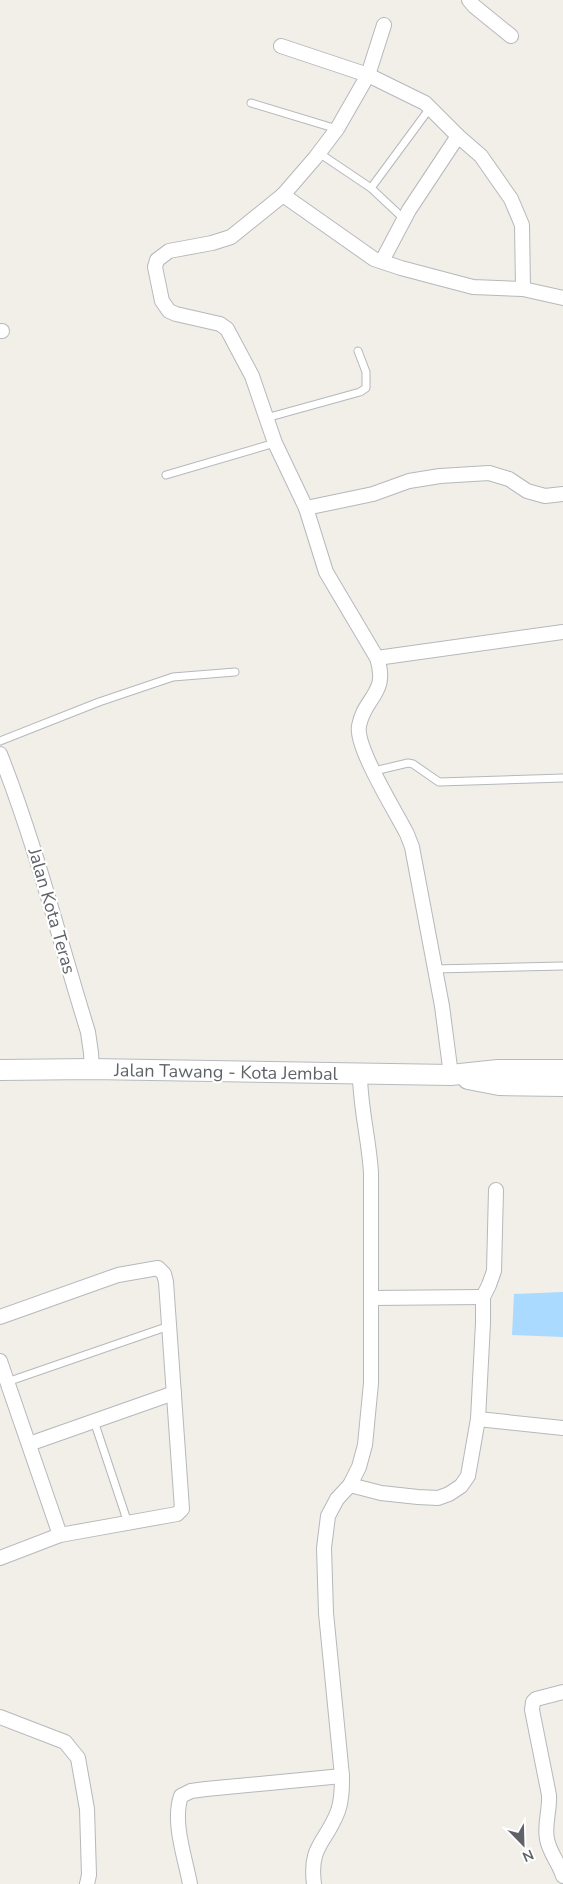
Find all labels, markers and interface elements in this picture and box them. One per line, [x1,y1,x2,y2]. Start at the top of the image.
street label: Jalan Kota Teras [22,844,81,977]
street label: Jalan Tawang - Kota Jembal [113,1058,339,1086]
north arrow [498,1819,548,1869]
text: N [519,1845,536,1866]

